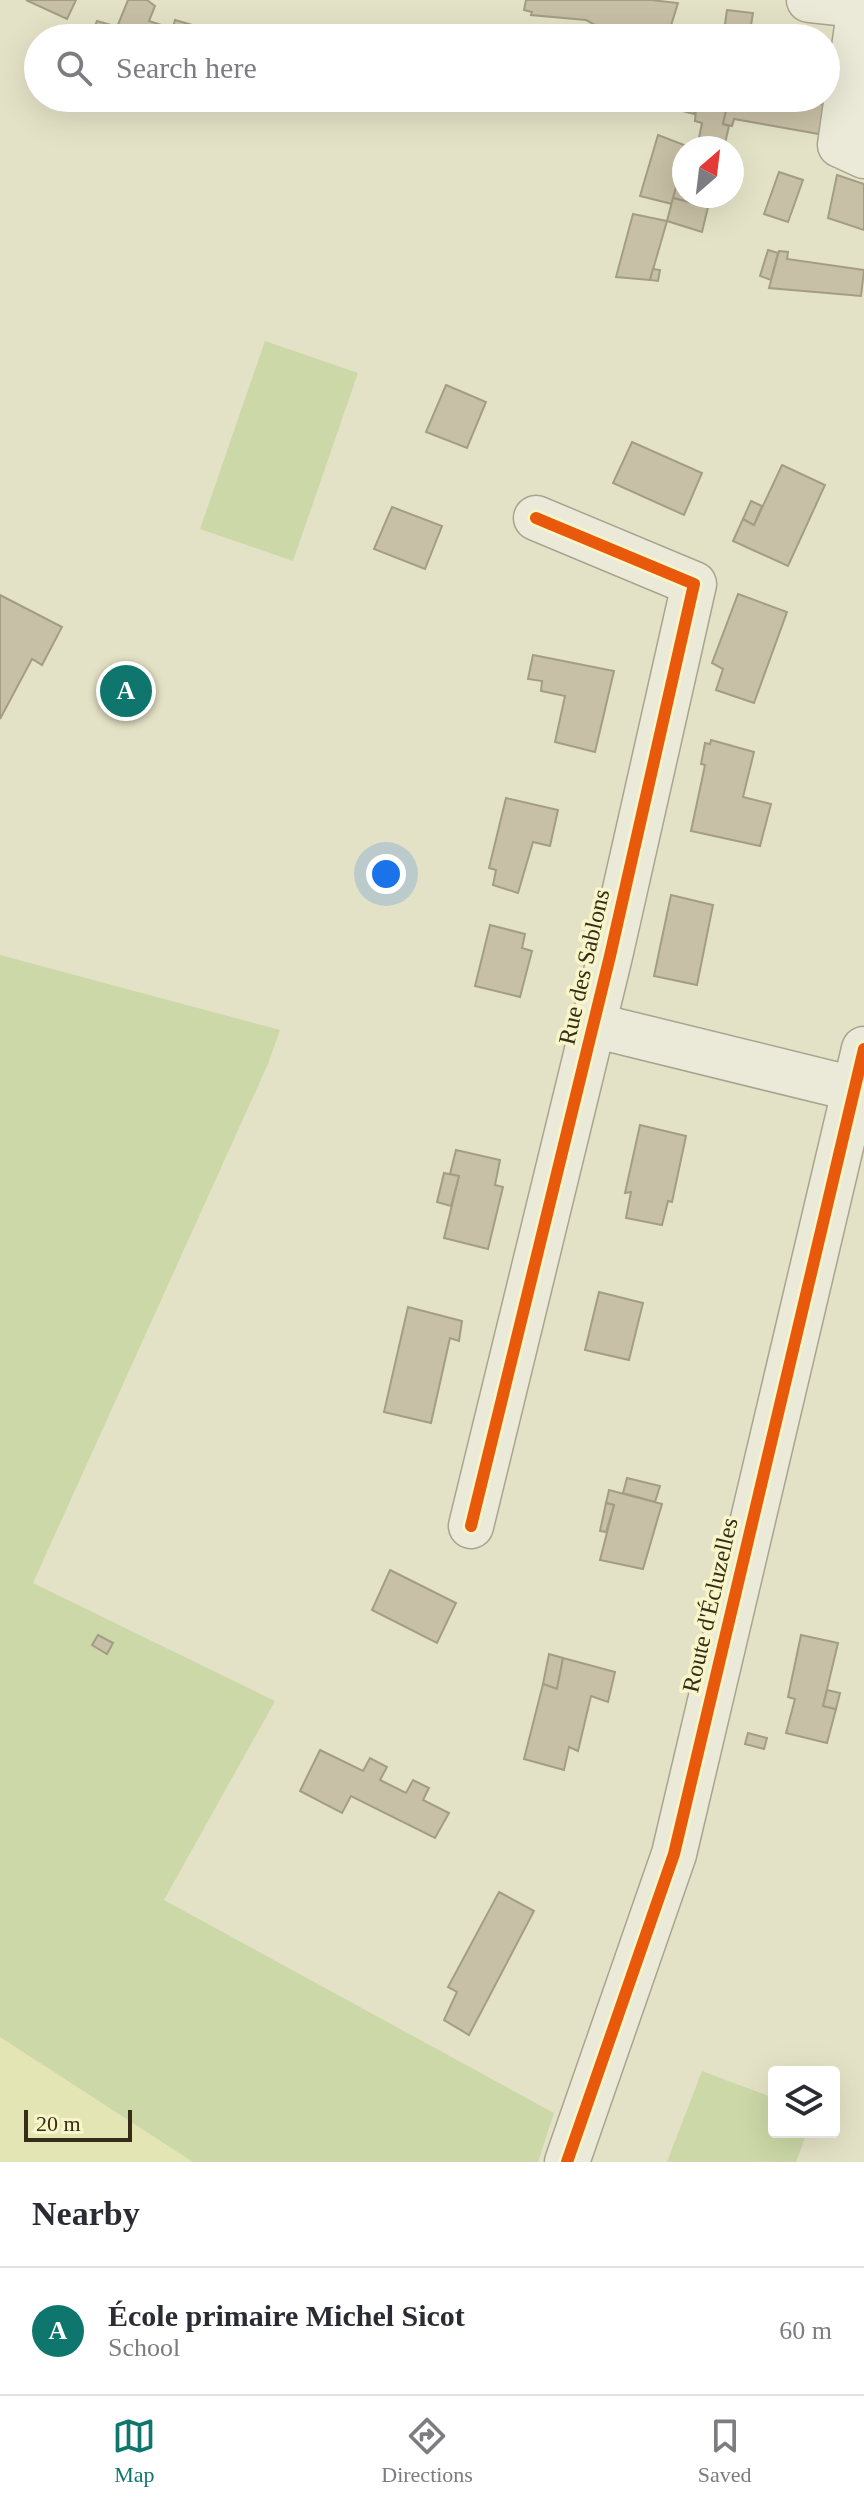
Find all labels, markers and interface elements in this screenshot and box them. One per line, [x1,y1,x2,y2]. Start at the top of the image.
search box [24,24,840,112]
icon: search [52,46,96,90]
text: Search here [116,51,257,84]
north arrow [672,136,744,208]
pin: A [100,661,152,721]
your location [366,854,406,894]
street label: Rue des Sablons [553,887,615,1047]
street label: Route d'Écluzelles [677,1515,743,1695]
map controls [768,2066,840,2138]
button: layers [768,2066,840,2138]
scale bar [24,2106,132,2142]
text: 20 m [36,2111,81,2136]
text: Nearby [32,2195,140,2232]
text: École primaire Michel Sicot [108,2299,465,2332]
text: A [49,2316,67,2345]
text: 60 m [779,2316,832,2345]
text: School [108,2333,180,2362]
tab: Map [112,2414,156,2488]
tab: Directions [381,2414,473,2488]
tab: Saved [698,2414,752,2488]

